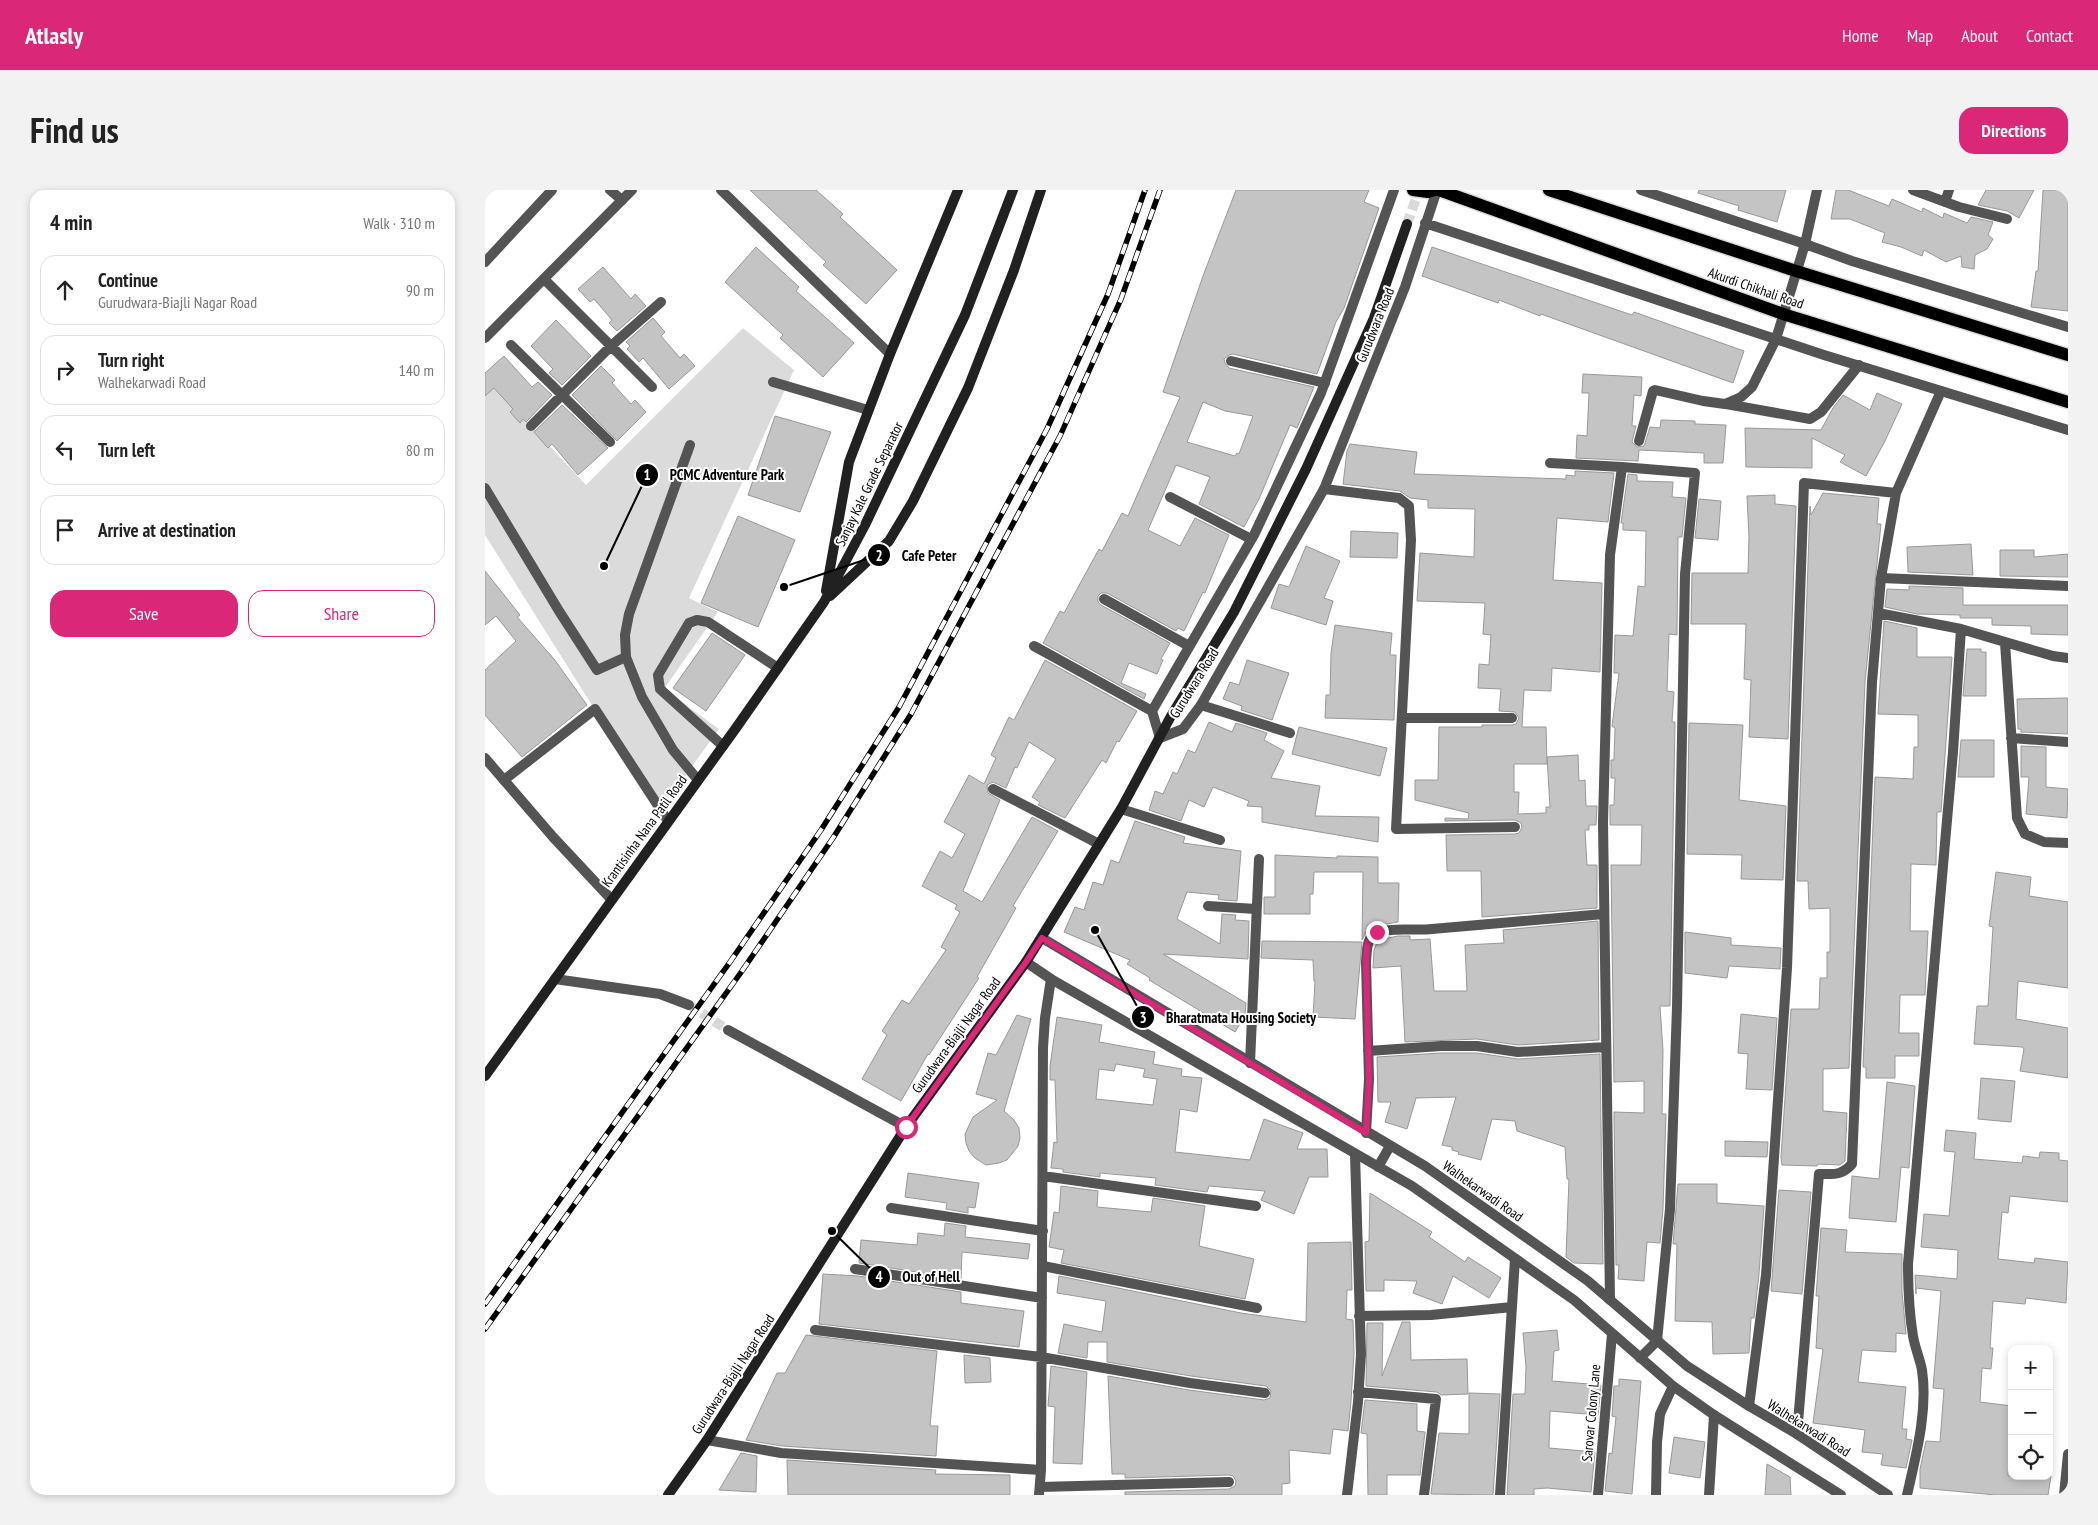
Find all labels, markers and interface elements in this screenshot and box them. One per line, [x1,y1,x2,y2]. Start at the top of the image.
text: Atlasly [25,20,83,51]
text: Home [1842,24,1879,47]
text: Map [1907,24,1933,47]
text: About [1961,24,1998,47]
text: Contact [2026,24,2073,47]
text: Find us [30,107,119,153]
button: Directions [1959,107,2068,154]
text: 4 min [50,209,92,236]
text: Walk · 310 m [363,213,435,233]
street label: Akurdi Chikhali Road [1706,263,1806,313]
text: Continue [98,268,158,292]
icon: ahead [51,276,79,304]
text: 90 m [406,280,434,300]
street label: Gurudwara Road [1352,285,1398,365]
text: Gurudwara-Biajli Nagar Road [98,292,257,312]
text: Turn right [98,348,164,372]
icon: right [51,356,79,384]
text: 140 m [399,360,434,380]
text: Walhekarwadi Road [98,372,206,392]
street label: Sanjay Kale Grade Separator [831,419,907,549]
icon: left [51,436,79,464]
text: Turn left [98,438,155,462]
text: 80 m [406,440,434,460]
callout: PCMC Adventure Park [634,460,795,490]
text: 1 [643,465,651,484]
text: PCMC Adventure Park [670,465,785,484]
icon: arrive [51,516,79,544]
text: Arrive at destination [98,518,236,542]
callout: Cafe Peter [867,540,967,570]
text: 2 [875,546,883,565]
text: Cafe Peter [902,546,957,565]
button: Save [50,590,238,637]
button: Share [248,590,435,637]
street label: Gurudwara Road [1165,645,1223,721]
street label: Krantisinha Nana Patil Road [597,771,691,891]
route end [1366,921,1389,944]
street label: Gurudwara-Biajli Nagar Road [908,973,1004,1097]
callout: Bharatmata Housing Society [1131,1002,1325,1032]
text: 3 [1139,1008,1147,1027]
text: Bharatmata Housing Society [1166,1008,1317,1027]
route start [895,1116,918,1139]
street label: Walhekarwadi Road [1439,1157,1527,1225]
callout: Out of Hell [867,1262,970,1292]
text: 4 [875,1267,883,1286]
text: Out of Hell [902,1267,960,1286]
street label: Gurudwara-Biajli Nagar Road [688,1311,778,1437]
map controls [2008,1345,2053,1480]
button: + [2008,1345,2053,1390]
street label: Sarovar Colony Lane [1578,1363,1604,1462]
button: − [2008,1390,2053,1435]
street label: Walhekarwadi Road [1764,1395,1854,1461]
button: locate [2008,1435,2053,1480]

